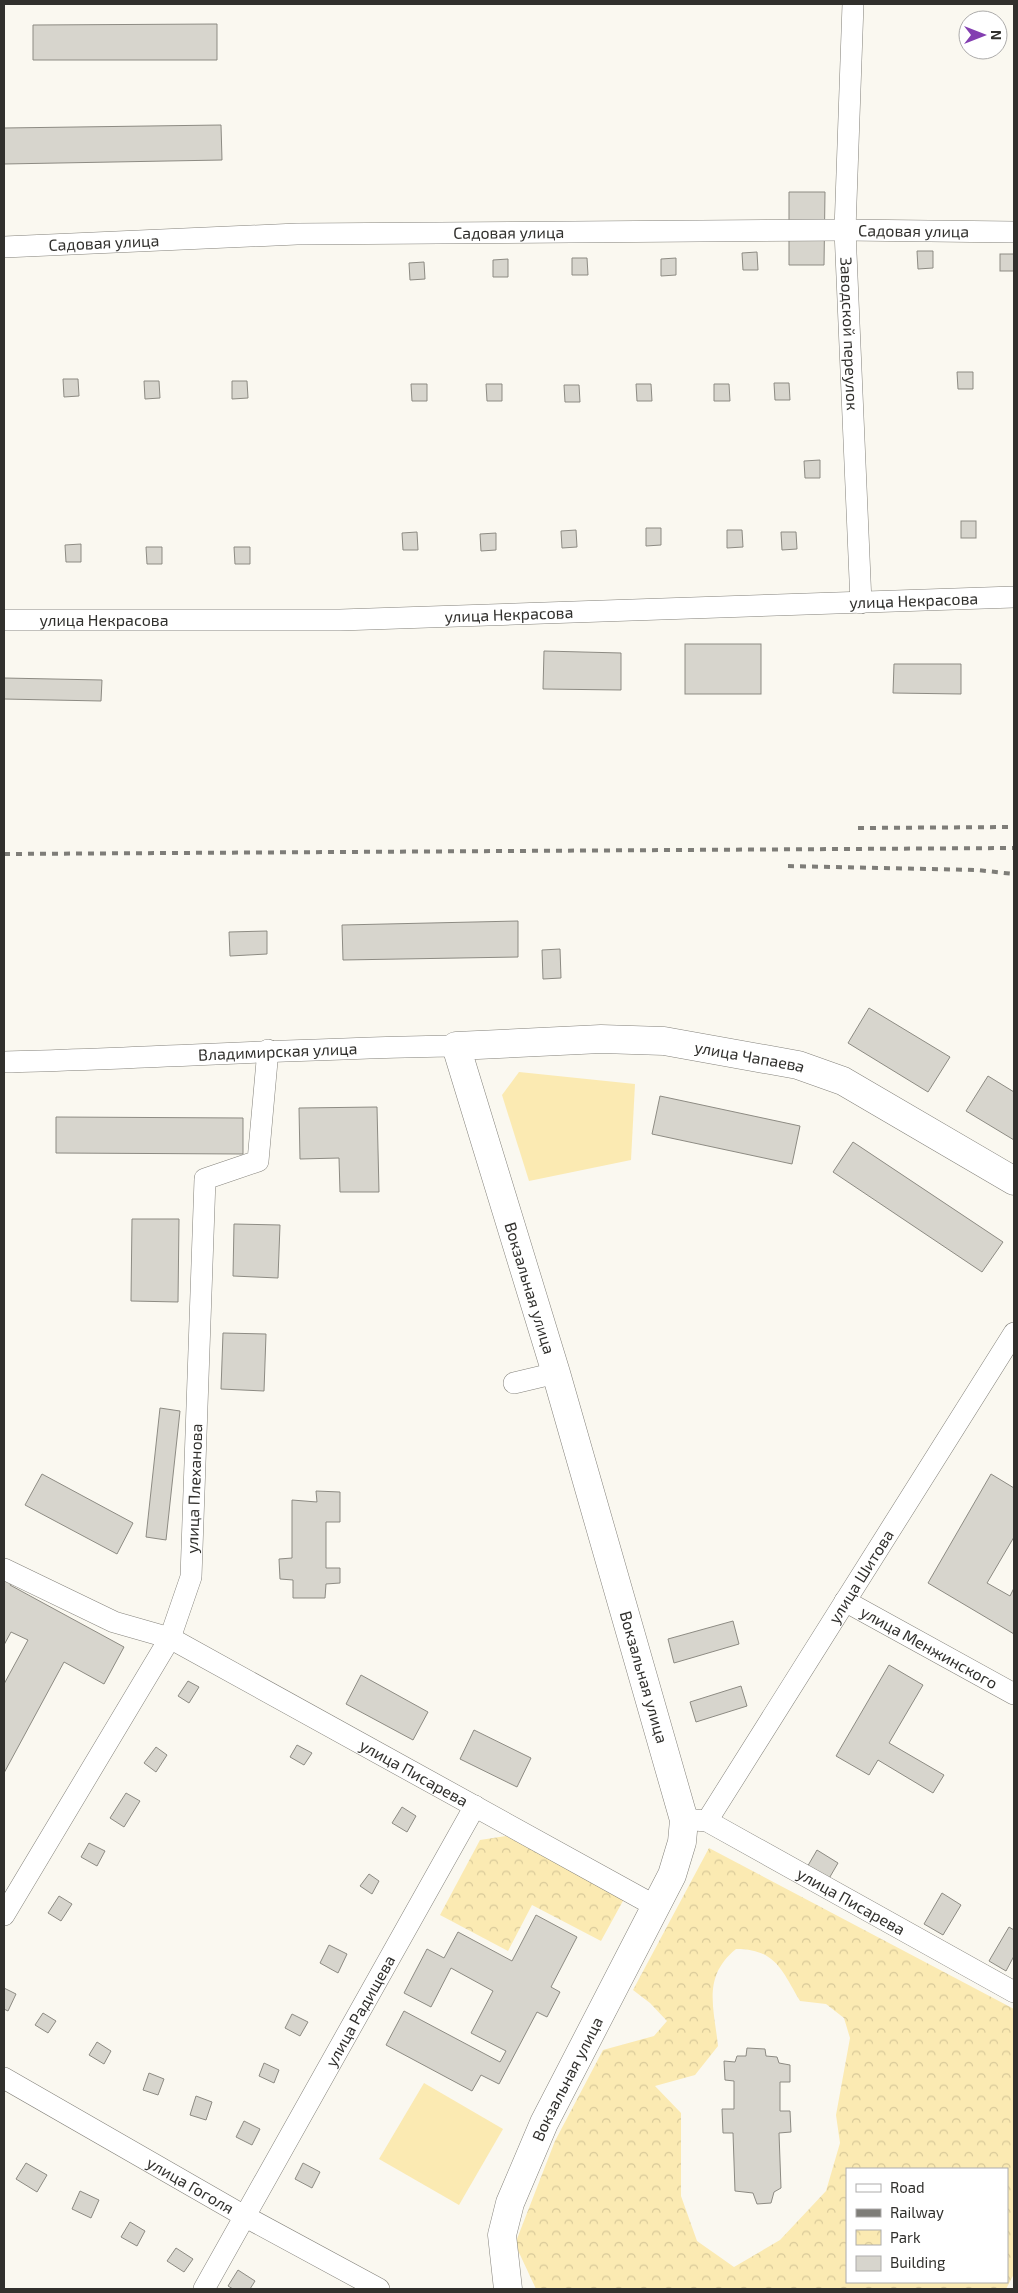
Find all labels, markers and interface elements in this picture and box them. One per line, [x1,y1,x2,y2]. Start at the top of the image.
north arrow [958,10,1008,60]
text: N [988,30,1005,40]
street label: Садовая улица [858,220,969,241]
street label: Садовая улица [453,222,564,242]
street label: Садовая улица [48,230,160,254]
street label: Заводской переулок [837,257,863,411]
street label: улица Некрасова [849,588,978,613]
street label: улица Некрасова [444,602,574,626]
street label: улица Некрасова [39,610,169,630]
street label: улица Чапаева [693,1037,808,1076]
street label: Владимирская улица [198,1038,358,1064]
street label: Вокзальная улица [500,1220,560,1356]
street label: улица Плеханова [182,1423,205,1554]
street label: улица Шитова [824,1526,897,1627]
street label: улица Менжинского [857,1602,1001,1692]
street label: Вокзальная улица [616,1609,672,1745]
street label: улица Писарева [356,1735,472,1810]
street label: улица Писарева [793,1863,909,1939]
street label: улица Радищева [321,1951,399,2070]
street label: Вокзальная улица [527,2013,606,2144]
street label: улица Гоголя [143,2152,238,2217]
legend [846,2168,1008,2283]
text: Road [890,2178,925,2196]
text: Railway [890,2203,944,2221]
text: Park [890,2228,921,2246]
text: Building [890,2253,946,2271]

